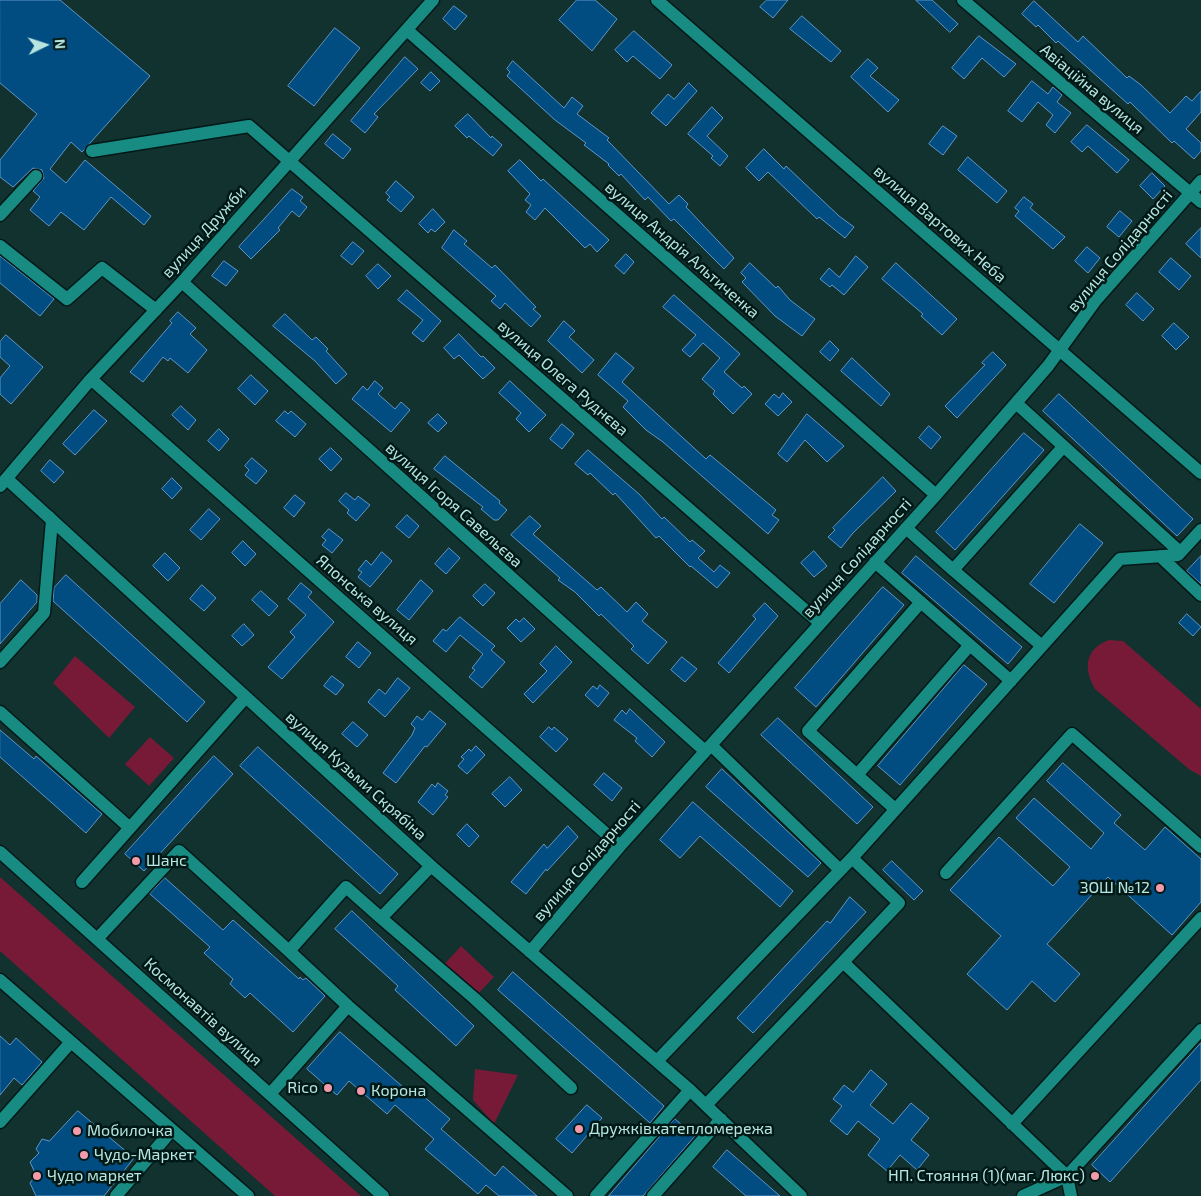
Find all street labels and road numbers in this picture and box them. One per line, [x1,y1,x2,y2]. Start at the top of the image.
street label: Авіаційна вулиця [1036,40,1148,138]
street label: вулиця Вартових Неба [870,161,1010,287]
street label: вулиця Андрія Альтиченка [601,178,763,322]
street label: вулиця Дружби [158,182,250,282]
street label: вулиця Солідарності [1063,186,1177,316]
street label: вулиця Олега Руднєва [494,316,632,440]
street label: вулиця Ігоря Савельєва [382,438,526,572]
street label: вулиця Солідарності [798,494,916,622]
street label: Японська вулиця [312,551,422,649]
street label: вулиця Кузьми Скрябіна [282,708,430,844]
street label: вулиця Солідарності [529,797,645,925]
street label: Космонавтів вулиця [140,954,266,1070]

